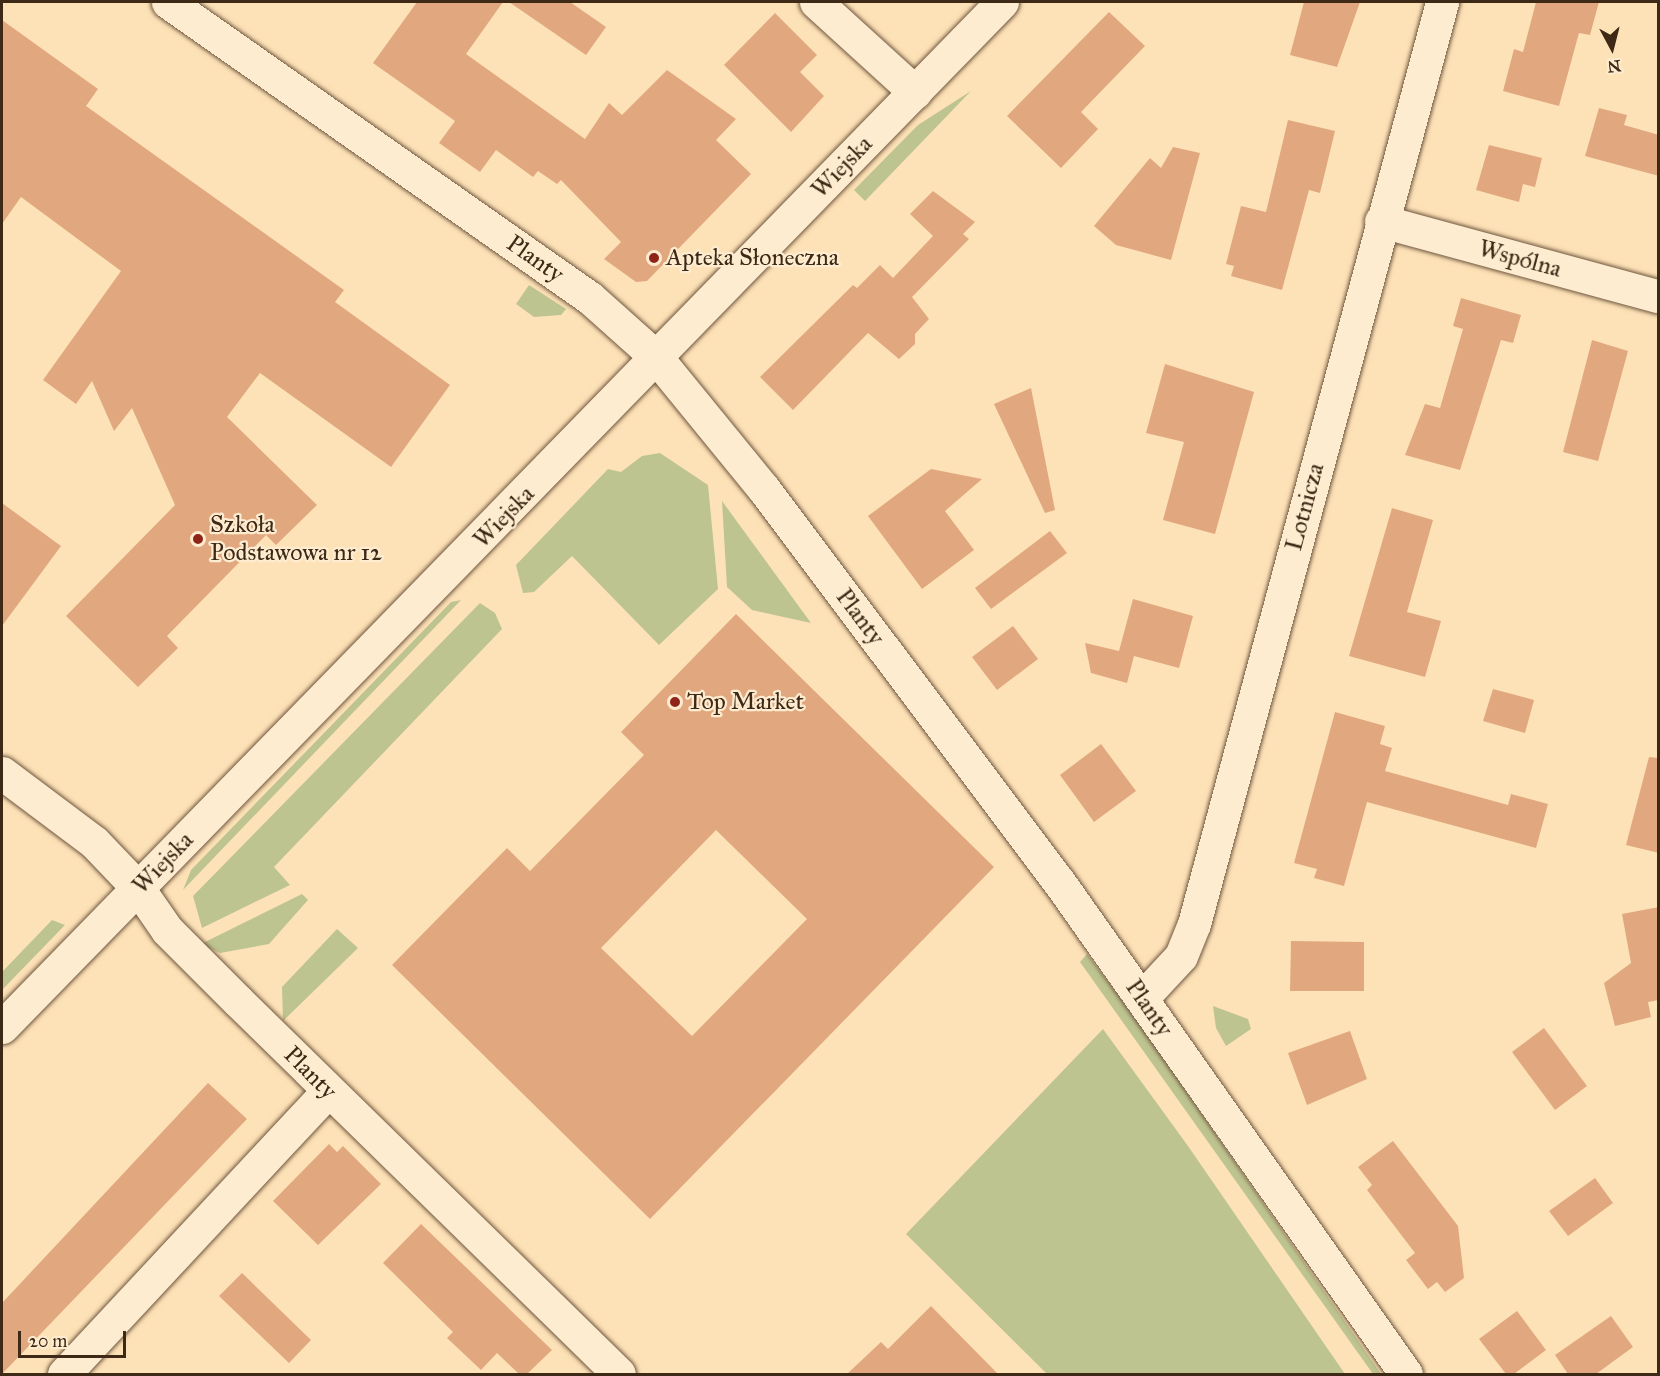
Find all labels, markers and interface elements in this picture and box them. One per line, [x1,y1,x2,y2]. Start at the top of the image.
north arrow [1582,18,1642,78]
text: N [1606,56,1622,77]
street label: Wiejska [806,130,878,204]
street label: Planty [501,229,569,289]
street label: Wspólna [1476,234,1564,284]
place label: Apteka Słoneczna [666,244,839,272]
marker: Apteka Słoneczna [647,251,661,265]
street label: Lotnicza [1280,460,1330,554]
street label: Wiejska [468,480,540,554]
place label: Szkoła Podstawowa nr 12 [210,511,382,567]
marker: Szkoła Podstawowa nr 12 [191,532,205,546]
street label: Planty [830,583,890,651]
place label: Top Market [687,688,804,716]
marker: Top Market [668,695,682,709]
street label: Wiejska [127,826,199,900]
street label: Planty [1119,974,1179,1042]
street label: Planty [278,1041,342,1105]
scale bar [21,1319,129,1357]
text: 20 m [29,1330,67,1352]

